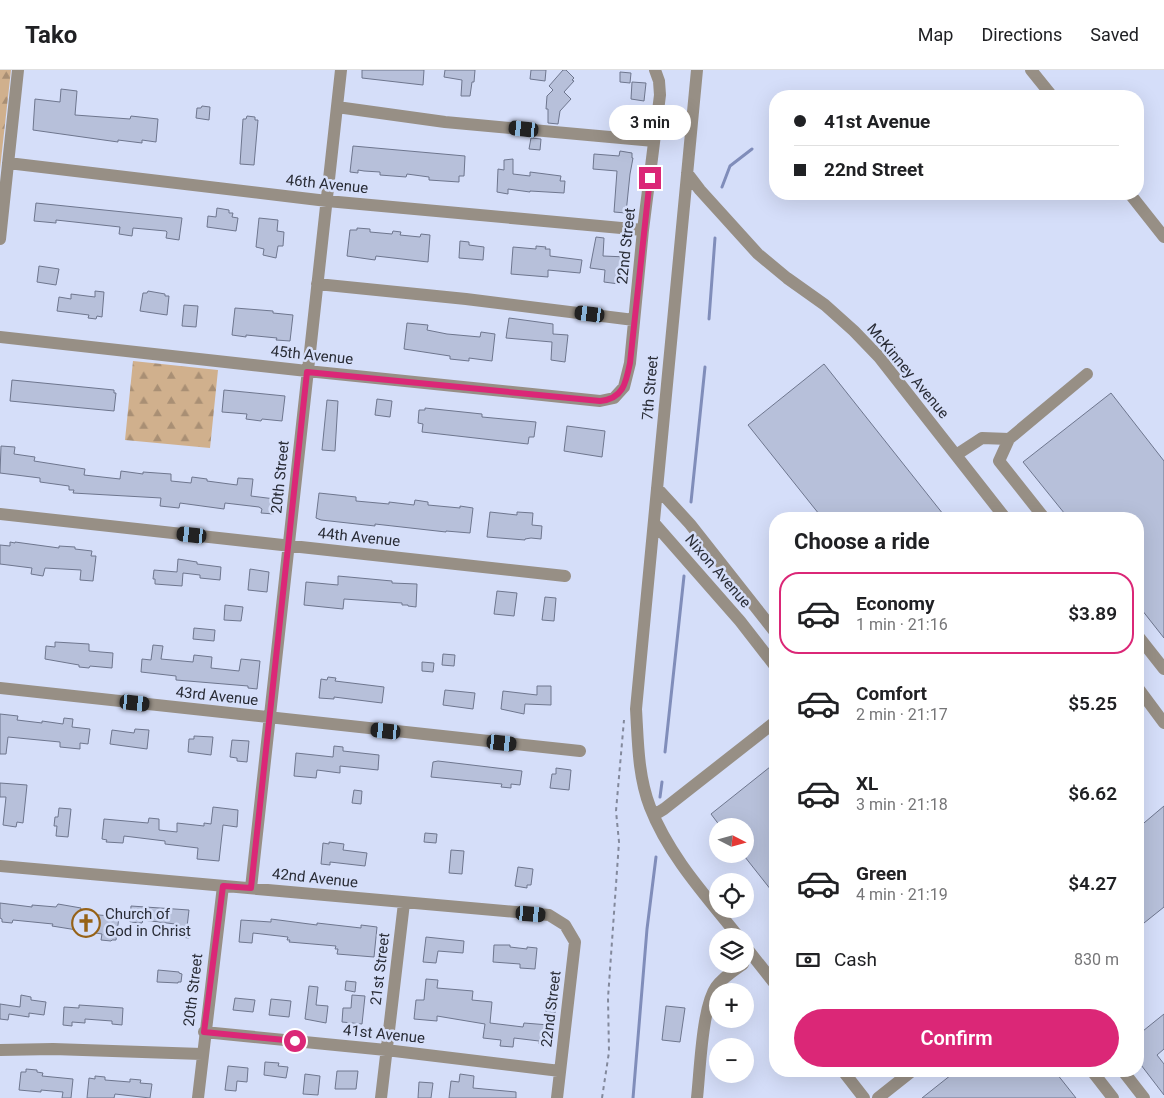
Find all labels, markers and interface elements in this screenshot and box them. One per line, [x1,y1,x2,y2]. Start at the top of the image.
text: Tako [25,21,77,49]
text: Map [918,24,953,45]
text: Directions [981,24,1062,45]
text: Saved [1090,24,1139,45]
callout: 3 min [609,106,691,140]
text: 41st Avenue [824,110,930,133]
text: 3 min [630,113,670,132]
car [508,120,539,138]
text: 22nd Street [824,158,924,181]
route end [639,167,661,189]
street label: 46th Avenue [285,171,369,197]
street label: 22nd Street [613,207,639,285]
car [574,305,605,323]
street label: McKinney Avenue [863,320,953,422]
street label: 45th Avenue [270,342,354,368]
street label: 7th Street [638,355,662,421]
street label: 20th Street [267,440,293,514]
street label: 44th Avenue [317,524,401,550]
car [176,526,207,544]
text: Choose a ride [794,529,930,554]
street label: Nixon Avenue [681,531,755,611]
icon: car [796,591,841,636]
text: Economy [856,592,935,615]
text: $3.89 [1068,602,1117,625]
text: 1 min · 21:16 [856,615,948,634]
icon: car [796,681,841,726]
text: Comfort [856,682,927,705]
street label: 43rd Avenue [175,683,259,709]
text: $5.25 [1068,692,1117,715]
car [119,694,150,712]
text: 2 min · 21:17 [856,705,948,724]
car [370,722,401,740]
car [486,734,517,752]
icon: car [796,771,841,816]
text: XL [856,772,878,795]
text: $6.62 [1068,782,1117,805]
text: 3 min · 21:18 [856,795,948,814]
north arrow [709,818,754,862]
map controls [709,818,754,1083]
icon: car [796,861,841,906]
text: Green [856,862,907,885]
street label: 42nd Avenue [271,865,359,891]
text: $4.27 [1068,872,1117,895]
button: locate [709,873,754,918]
text: 4 min · 21:19 [856,885,948,904]
place label: Church of God in Christ [105,905,191,940]
car [515,905,546,923]
church icon: Church of God in Christ [71,908,101,938]
button: layers [709,928,754,973]
street label: 21st Street [367,932,393,1006]
icon: cash [794,946,822,974]
text: Cash [834,948,877,971]
text: 830 m [1074,950,1119,969]
street label: 20th Street [180,952,206,1027]
street label: 22nd Street [537,970,565,1048]
button: + [709,983,754,1028]
button: Confirm [794,1009,1119,1067]
street label: 41st Avenue [342,1021,426,1047]
route start [284,1030,306,1052]
button: − [709,1038,754,1083]

